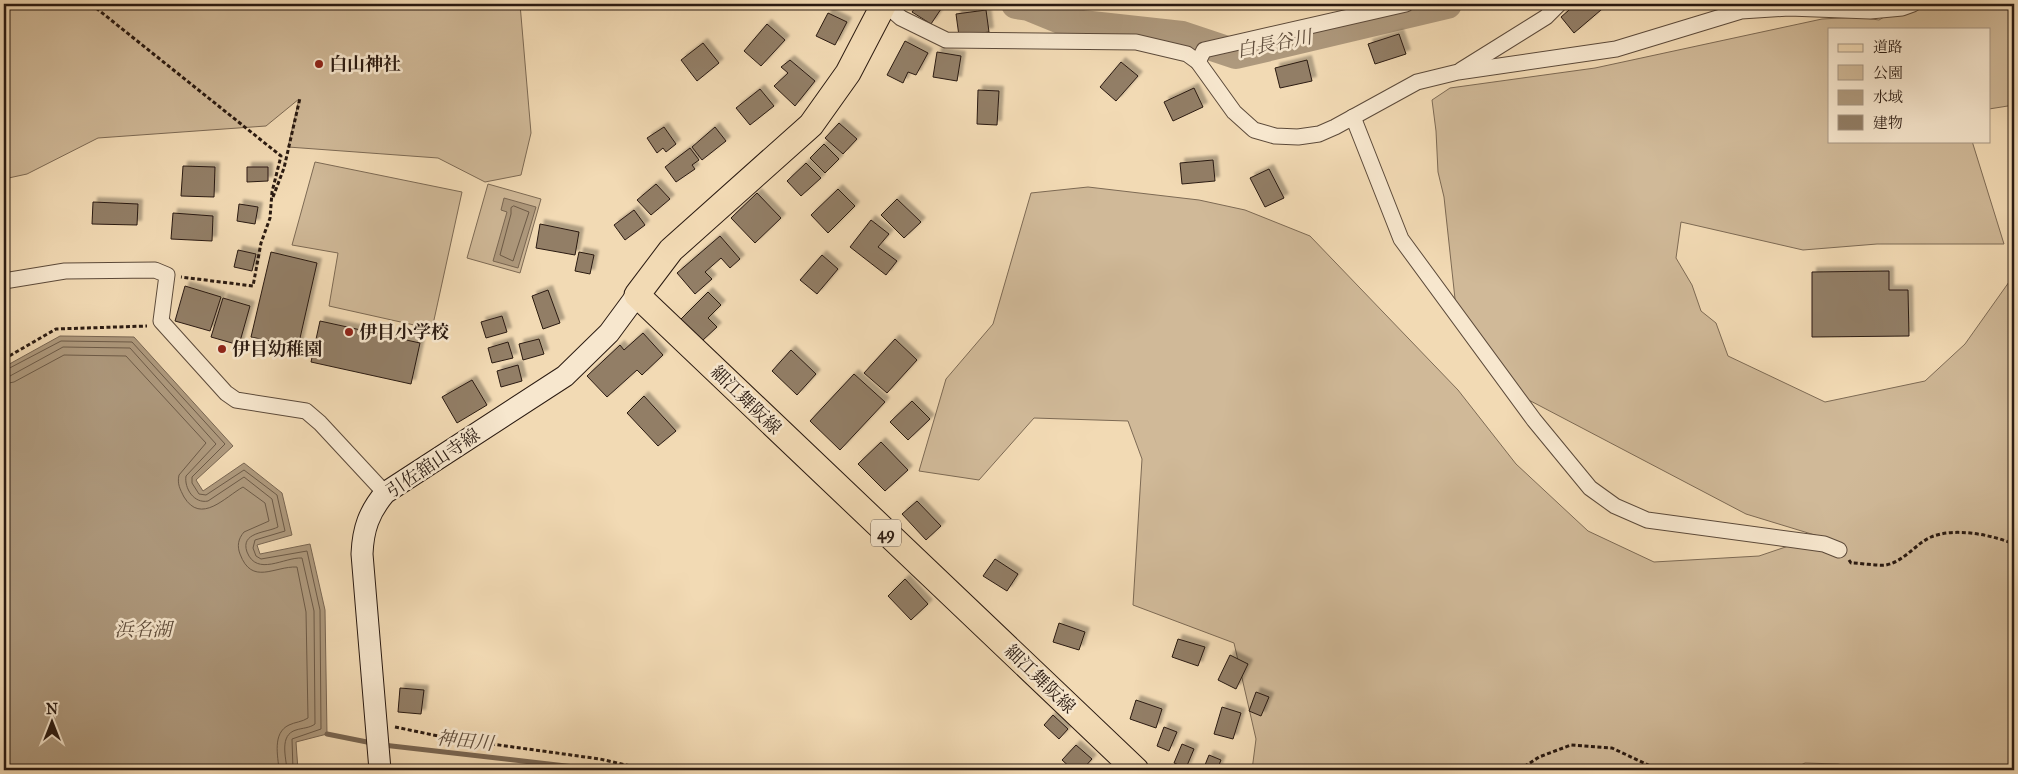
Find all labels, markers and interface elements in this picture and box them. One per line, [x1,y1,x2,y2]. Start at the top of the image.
water label: 白長谷川 [1235,25,1316,62]
legend [1828,28,1990,142]
text: 道路 [1873,38,1903,56]
place label: 白山神社 [329,53,401,75]
marker: 白山神社 [313,58,325,70]
text: 公園 [1873,64,1903,82]
text: 水域 [1873,88,1903,106]
text: 建物 [1873,114,1903,132]
place label: 伊目小学校 [359,321,449,343]
marker: 伊目小学校 [343,326,355,338]
place label: 伊目幼稚園 [232,338,322,360]
marker: 伊目幼稚園 [216,343,228,355]
street label: 細江舞阪線 [706,361,786,439]
street label: 引佐舘山寺線 [382,424,484,502]
road number: 49 [871,520,901,546]
water label: 浜名湖 [114,618,174,641]
street label: 細江舞阪線 [1000,640,1080,718]
north arrow [28,696,78,746]
text: N [46,701,58,718]
water label: 神田川 [435,726,496,755]

